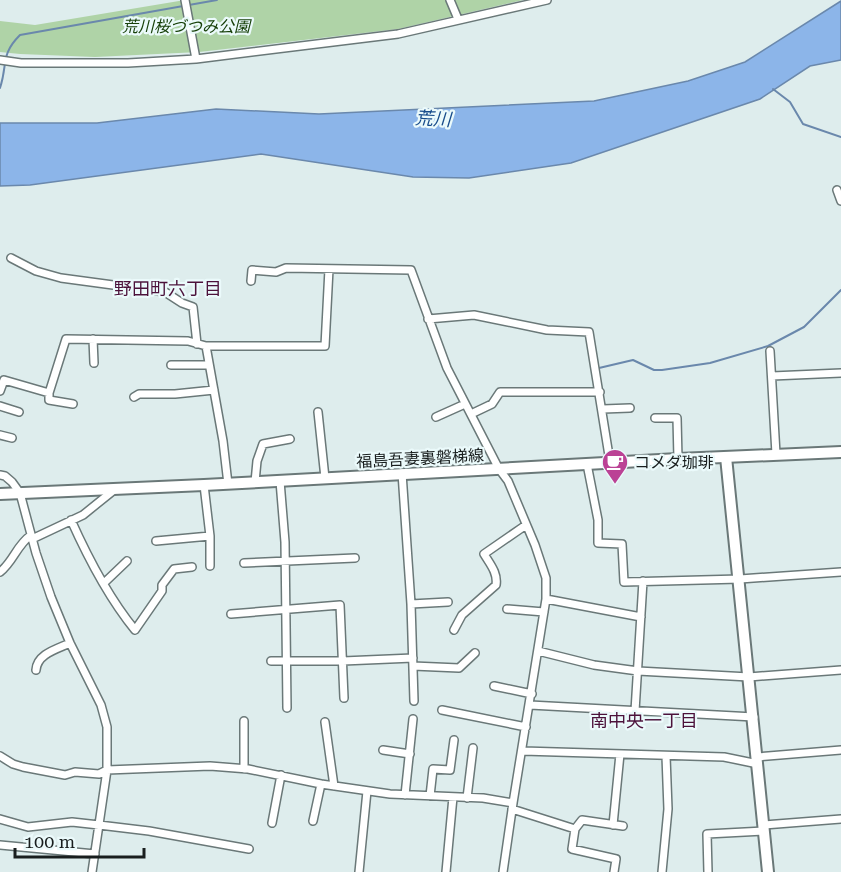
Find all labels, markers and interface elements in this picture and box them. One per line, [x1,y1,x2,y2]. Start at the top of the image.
park label: 荒川桜づつみ公園 [122,17,252,36]
water label: 荒川 [415,107,454,130]
district label: 野田町六丁目 [114,278,222,299]
street label: 福島吾妻裏磐梯線 [356,446,484,471]
cafe icon: コメダ珈琲 [600,447,630,485]
place label: コメダ珈琲 [634,453,714,472]
district label: 南中央一丁目 [590,710,698,731]
scale bar [15,821,144,859]
text: 100 m [24,831,75,852]

